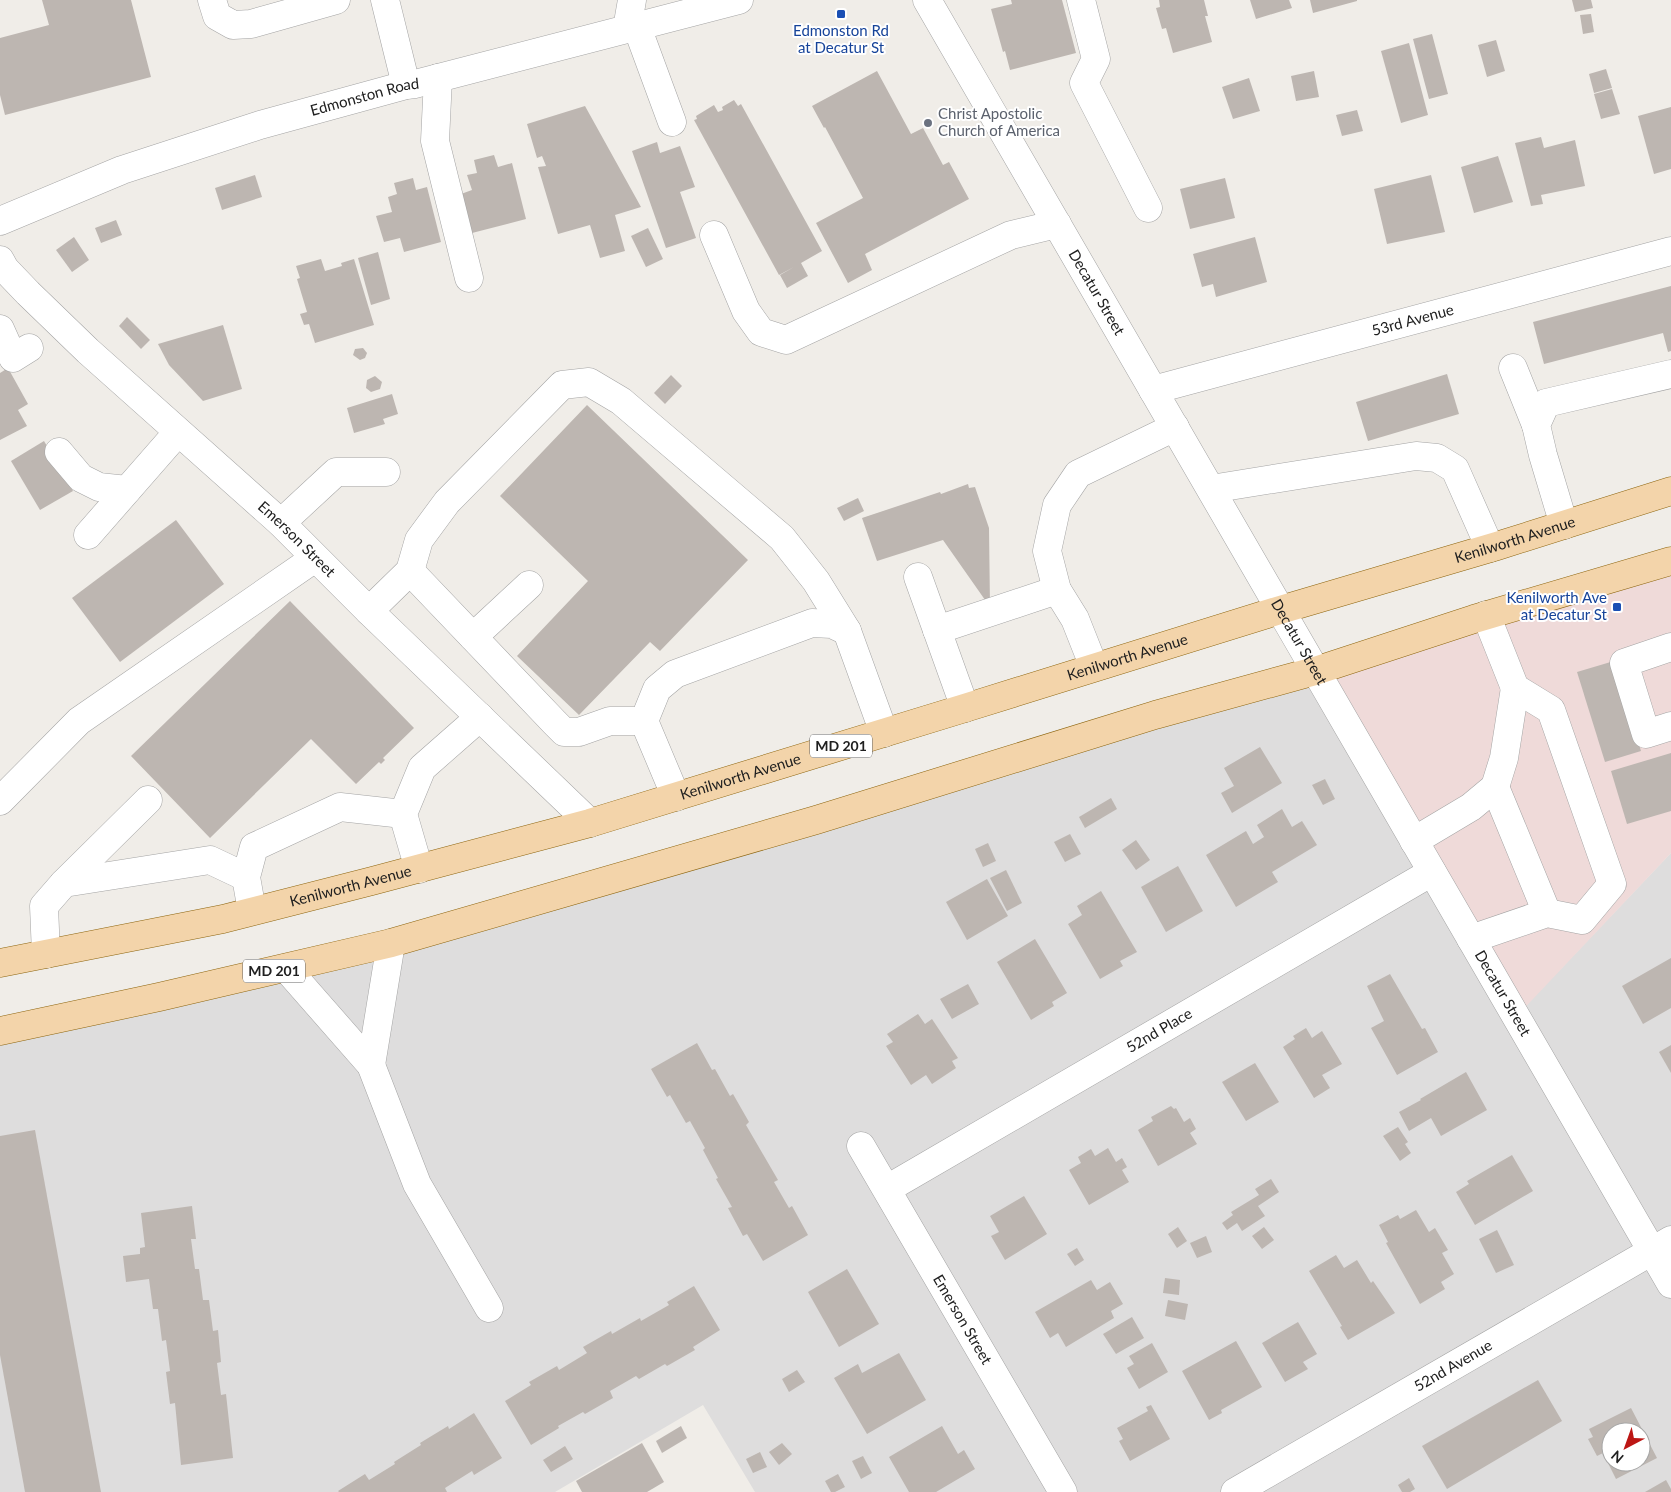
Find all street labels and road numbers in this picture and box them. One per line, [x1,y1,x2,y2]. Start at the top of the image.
street label: Edmonston Road [308,74,420,119]
street label: Decatur Street [1065,246,1130,339]
street label: 53rd Avenue [1370,300,1456,339]
street label: Emerson Street [255,497,340,581]
street label: Kenilworth Avenue [1452,512,1577,566]
street label: Decatur Street [1268,595,1332,688]
street label: Kenilworth Avenue [1065,629,1190,684]
road number: MD 201 [810,734,872,758]
street label: Kenilworth Avenue [678,749,803,803]
street label: Kenilworth Avenue [287,861,413,910]
street label: Decatur Street [1472,947,1536,1039]
road number: MD 201 [243,959,305,982]
street label: 52nd Place [1123,1004,1195,1056]
street label: Emerson Street [930,1271,997,1368]
street label: 52nd Avenue [1410,1335,1495,1395]

